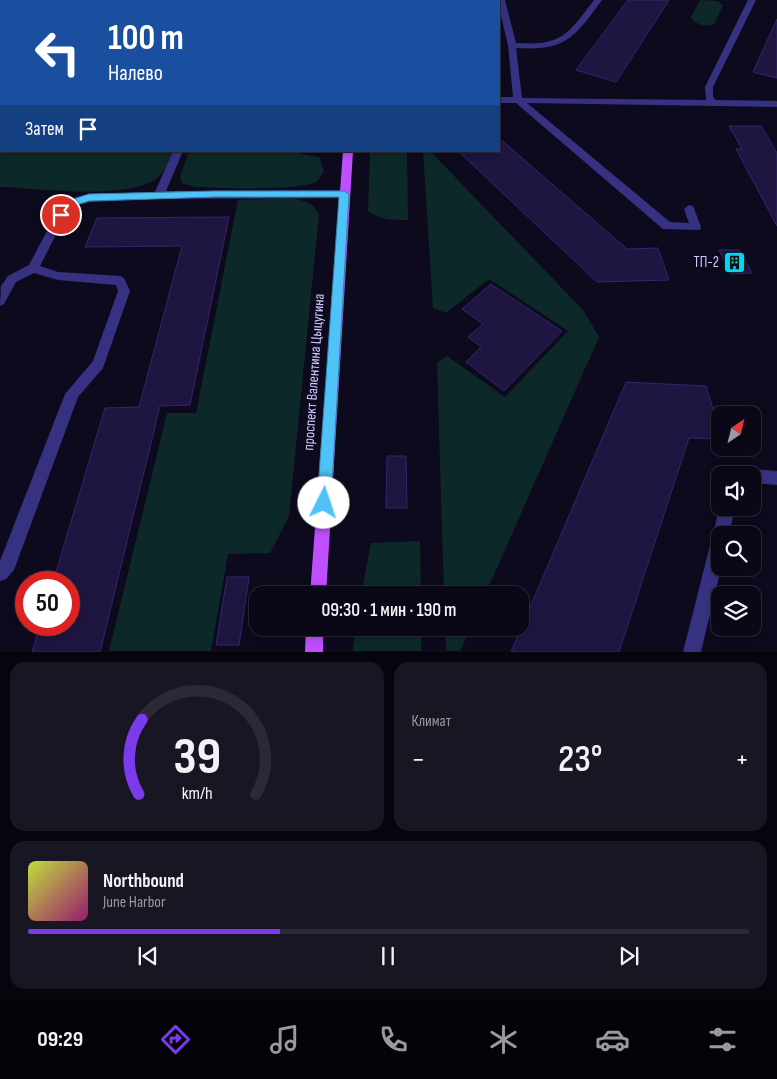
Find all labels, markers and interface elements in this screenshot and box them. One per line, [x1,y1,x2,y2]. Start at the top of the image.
text: 100 m [108,17,184,60]
icon: left [25,20,90,85]
text: Налево [108,60,163,87]
icon: arrive [74,115,102,143]
text: Затем [25,118,64,141]
pin [40,194,82,236]
icon: arrive [47,201,75,229]
building icon: ТП-2 [723,250,747,274]
place label: ТП-2 [694,253,719,272]
street label: проспект Валентина Цыцугина [299,293,329,451]
north arrow [711,406,761,456]
map controls [711,406,761,636]
button: sound [711,466,761,516]
position arrow [297,476,349,528]
button: search [711,526,761,576]
speed limit sign: 50 [15,571,80,636]
button: layers [711,586,761,636]
text: 09:30 · 1 мин · 190 m [321,599,457,622]
text: Климат [412,712,451,731]
text: 39 [173,726,221,789]
text: 23° [558,737,603,782]
text: − [412,743,425,776]
text: + [735,743,749,776]
text: km/h [181,783,212,804]
text: Northbound [103,870,184,893]
text: June Harbor [103,893,166,912]
icon: previous [134,942,162,970]
icon: pause [374,942,402,970]
icon: next [615,942,643,970]
icon: directions [158,1022,193,1057]
icon: music [267,1022,302,1057]
icon: phone [376,1022,411,1057]
icon: climate [486,1022,521,1057]
icon: car [595,1022,630,1057]
icon: filters [705,1022,740,1057]
text: 09:29 [37,1026,83,1053]

